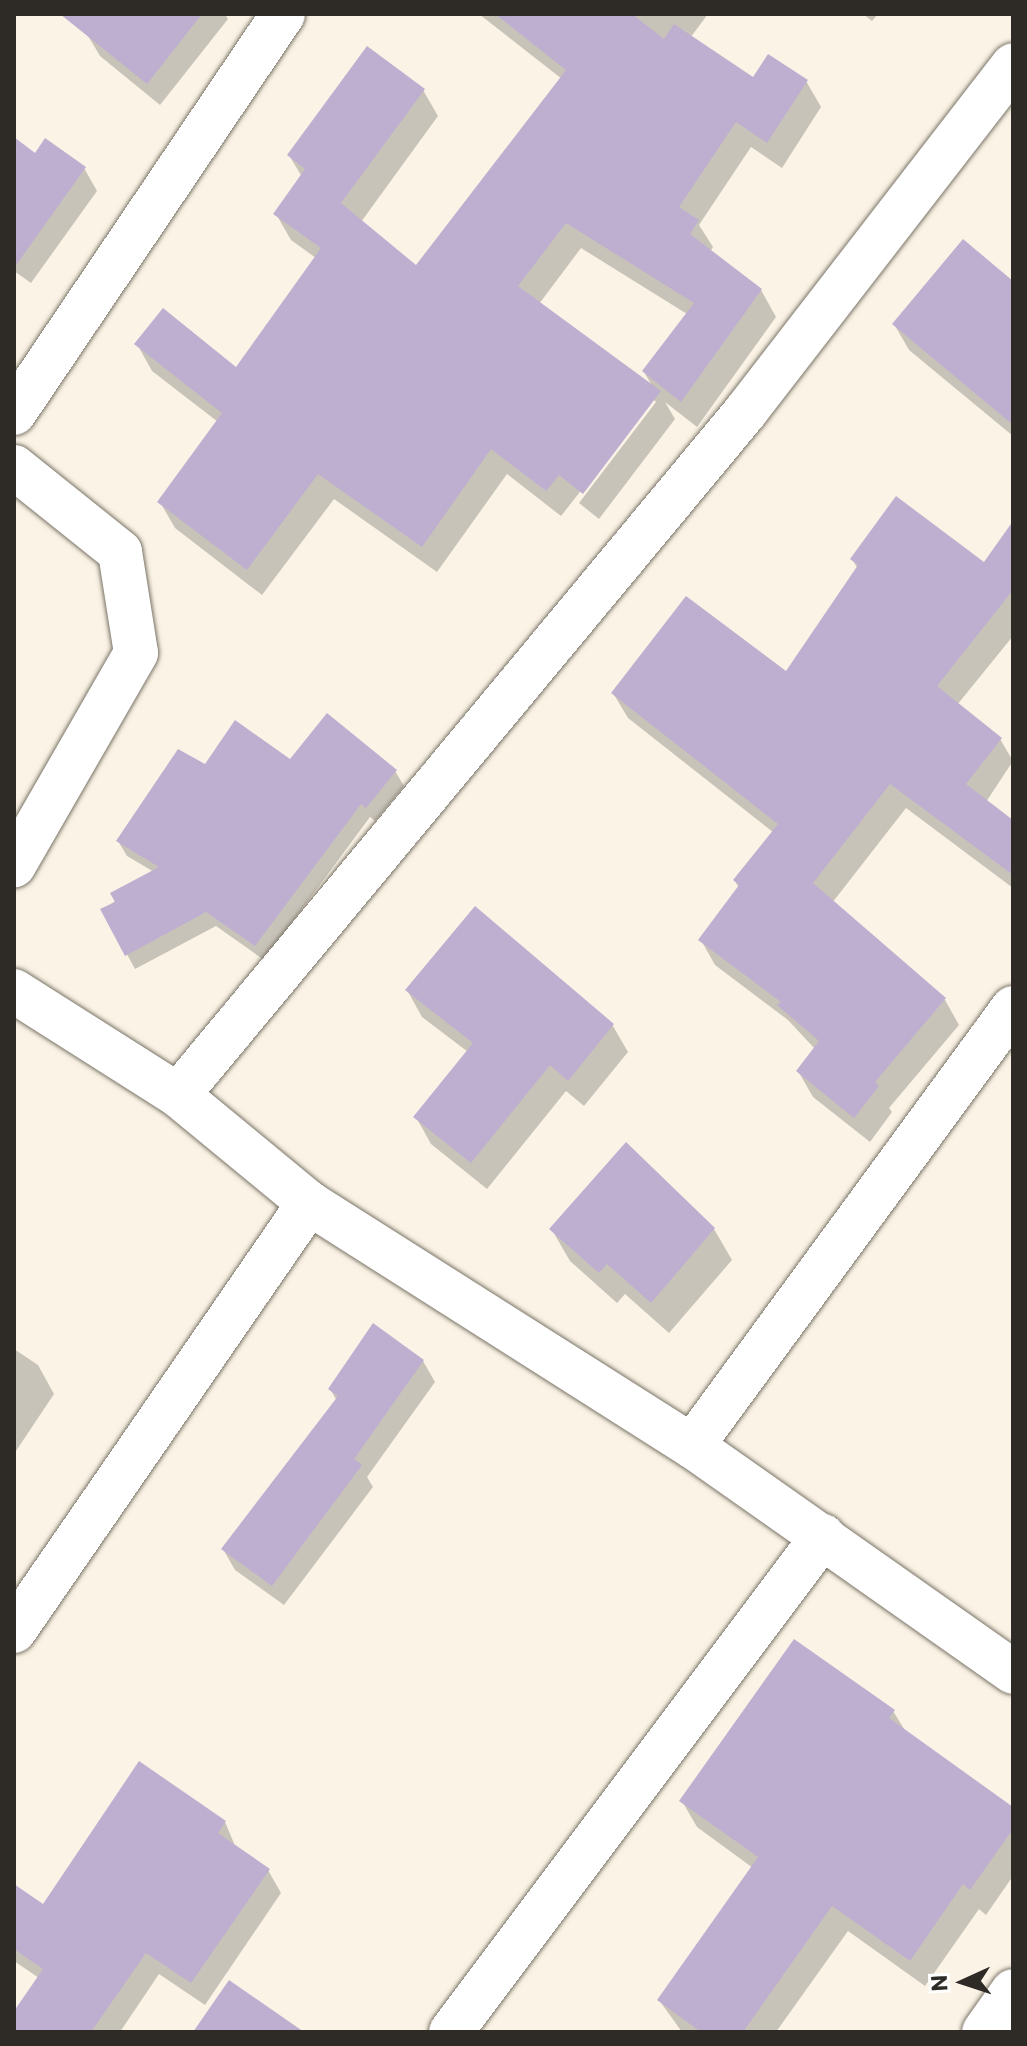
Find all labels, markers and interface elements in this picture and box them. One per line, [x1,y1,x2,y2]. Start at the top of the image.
north arrow [923,1942,1003,2022]
text: N [925,1974,952,1992]

